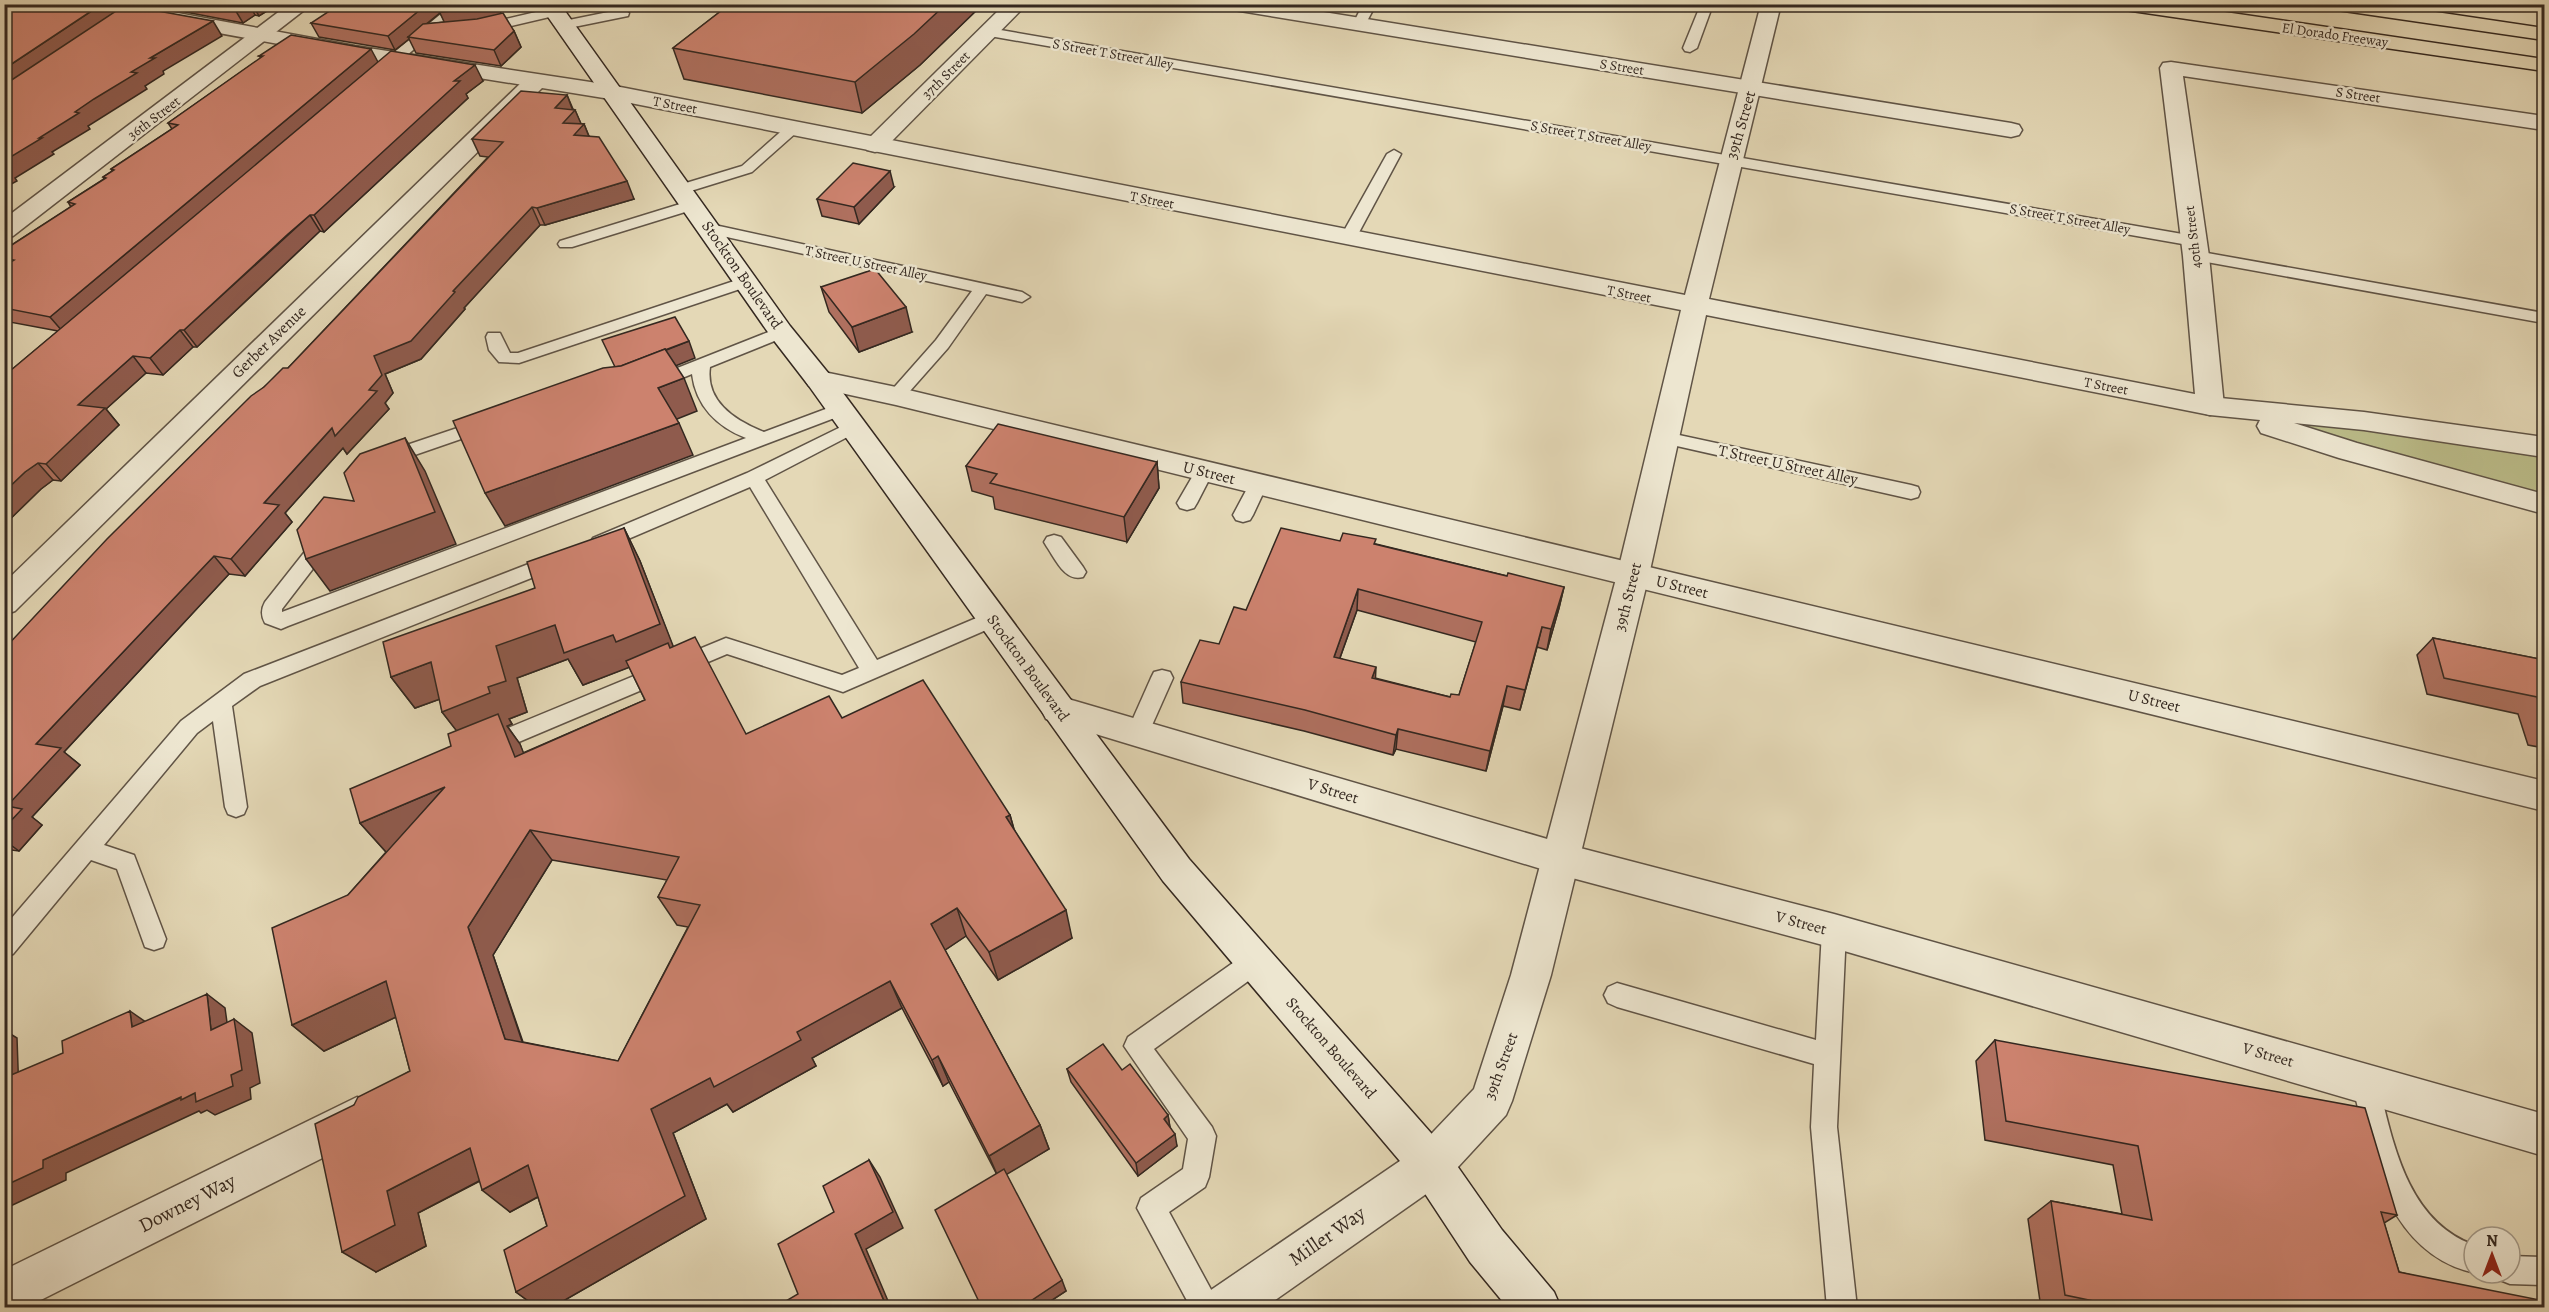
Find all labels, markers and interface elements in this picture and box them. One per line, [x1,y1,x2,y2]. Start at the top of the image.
street label: El Dorado Freeway [2281,18,2390,52]
street label: S Street T Street Alley [1051,34,1176,74]
street label: 37th Street [918,46,975,103]
street label: S Street [1598,54,1646,80]
street label: S Street [2335,82,2382,108]
street label: 39th Street [1721,88,1761,162]
street label: T Street [651,91,699,119]
street label: 36th Street [124,92,185,144]
street label: S Street T Street Alley [1529,116,1654,156]
street label: T Street [1128,186,1176,214]
street label: S Street T Street Alley [2008,199,2133,239]
street label: 40th Street [2180,204,2206,269]
street label: Stockton Boulevard [696,216,788,334]
street label: T Street U Street Alley [803,241,930,285]
street label: T Street [1605,280,1653,308]
street label: Gerber Avenue [227,301,311,383]
street label: T Street [2082,372,2130,400]
street label: T Street U Street Alley [1716,439,1861,491]
street label: U Street [1180,456,1238,490]
street label: 39th Street [1609,560,1647,634]
street label: U Street [1653,570,1711,604]
street label: Stockton Boulevard [982,610,1075,726]
street label: U Street [2125,684,2183,718]
street label: V Street [1304,773,1361,809]
street label: V Street [1772,905,1829,940]
street label: Stockton Boulevard [1281,993,1381,1104]
street label: 39th Street [1479,1029,1523,1103]
street label: V Street [2239,1037,2296,1073]
street label: Downey Way [134,1167,241,1239]
street label: Miller Way [1283,1199,1372,1272]
north arrow [2462,1225,2522,1285]
text: N [2486,1230,2498,1252]

